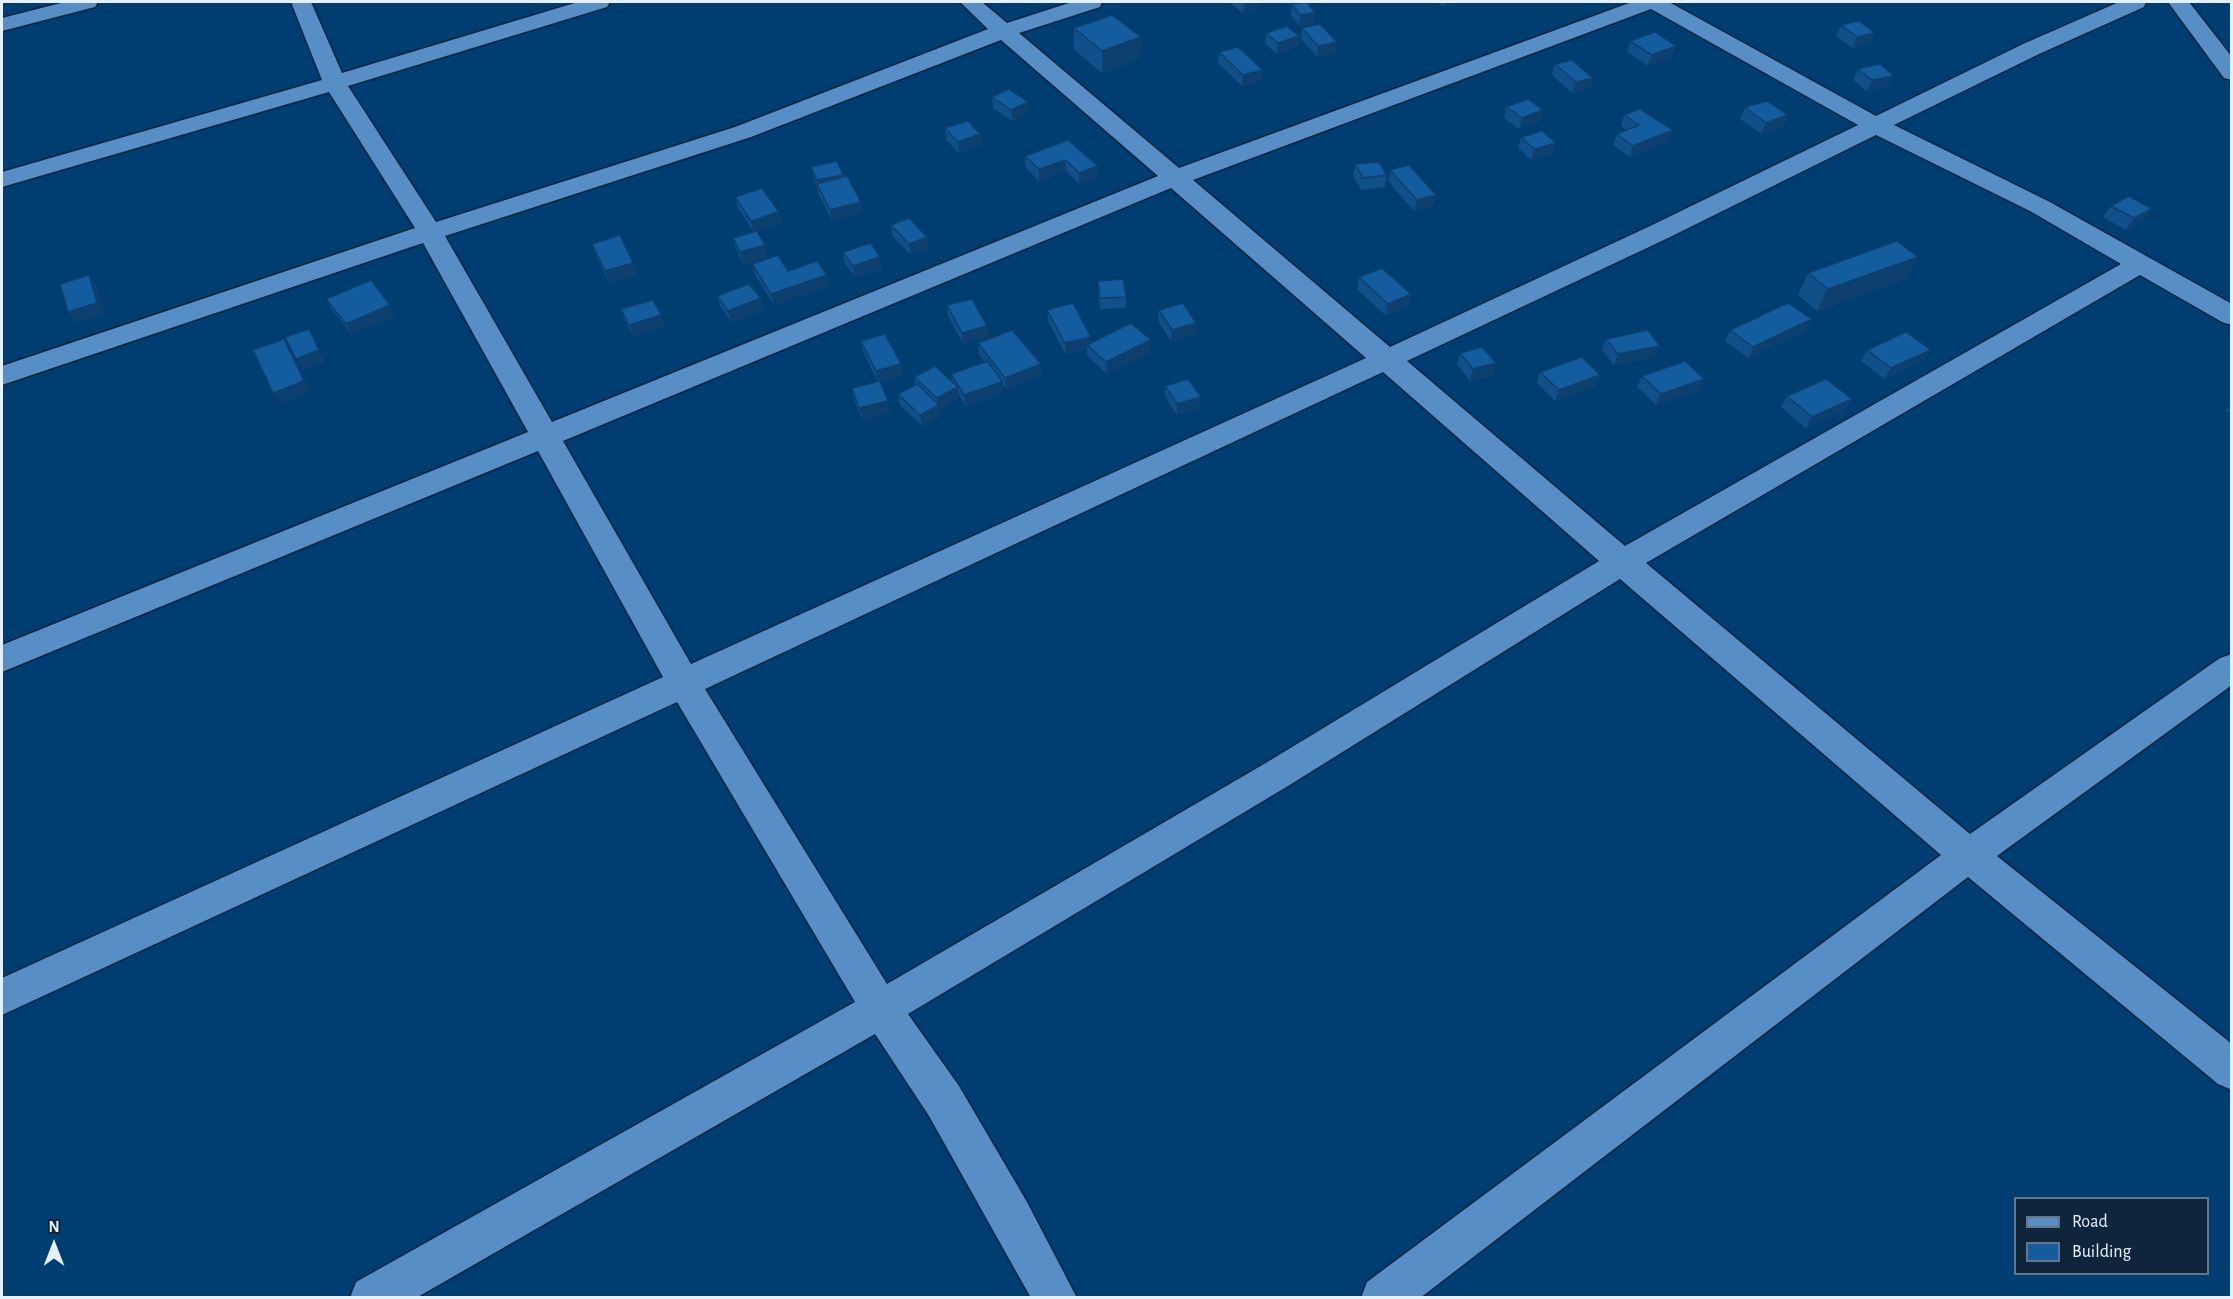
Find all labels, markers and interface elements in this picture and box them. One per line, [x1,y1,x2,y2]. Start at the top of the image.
legend [2014,1197,2209,1275]
text: Road [2072,1213,2108,1231]
north arrow [24,1215,84,1275]
text: N [48,1219,60,1235]
text: Building [2072,1243,2131,1261]

